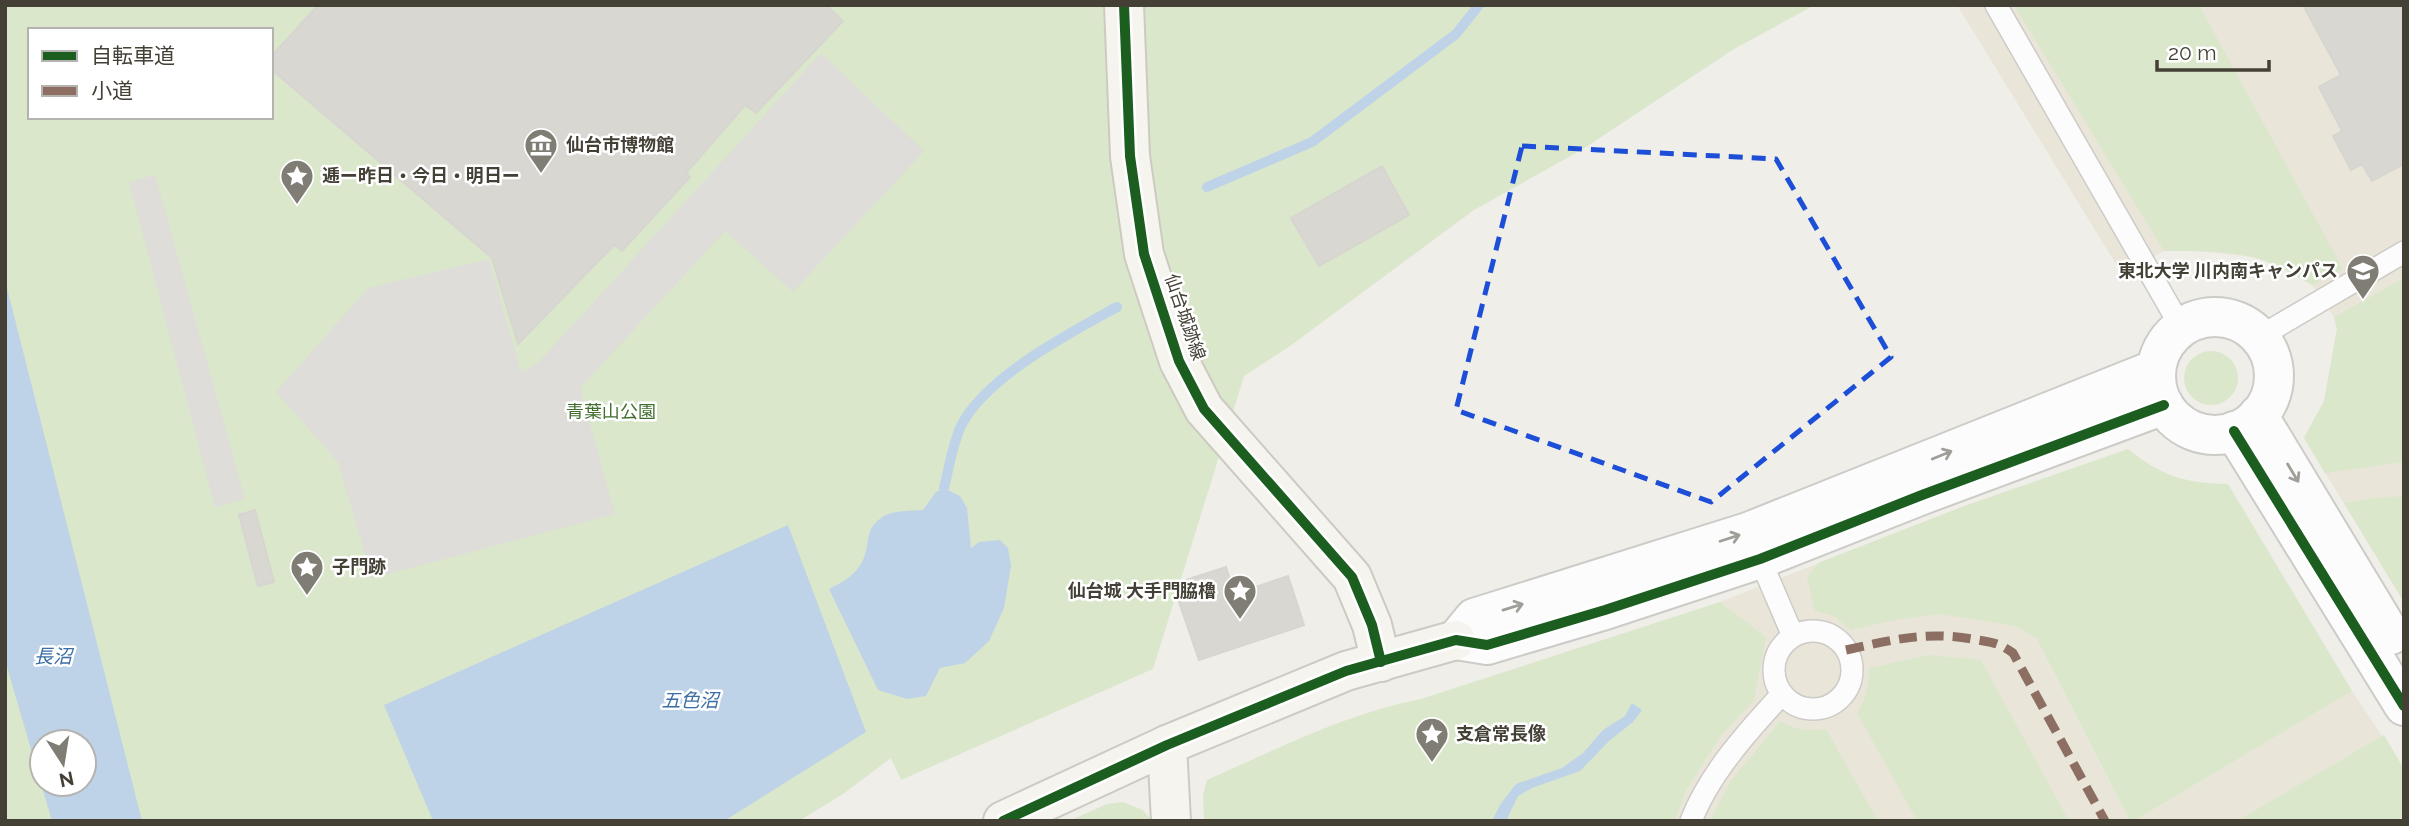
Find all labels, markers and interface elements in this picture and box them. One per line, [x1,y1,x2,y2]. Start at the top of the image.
legend [28,28,273,119]
scale bar [2157,28,2269,72]
text: 20 m [2168,40,2216,65]
text: 自転車道 [91,43,175,68]
text: 小道 [91,78,133,103]
museum icon: 仙台市博物館 [522,126,560,175]
place label: 仙台市博物館 [566,134,674,155]
place icon: 逓ー昨日・今日・明日ー [278,157,316,206]
place label: 逓ー昨日・今日・明日ー [322,165,520,186]
school or university icon: 東北大学 川内南キャンパス [2344,252,2382,301]
place label: 東北大学 川内南キャンパス [2118,260,2338,281]
street label: 仙台城跡線 [1161,271,1210,363]
park label: 青葉山公園 [566,401,656,422]
one-way arrow [1930,448,1952,461]
one-way arrow [2287,463,2301,483]
one-way arrow [1718,530,1740,543]
place icon: 子門跡 [288,548,326,597]
place label: 子門跡 [332,556,386,577]
place icon: 仙台城 大手門脇櫓 [1221,572,1259,621]
place label: 仙台城 大手門脇櫓 [1068,580,1216,601]
one-way arrow [1501,599,1523,612]
water label: 長沼 [34,645,75,667]
water label: 五色沼 [661,689,721,711]
place icon: 支倉常長像 [1413,715,1451,764]
place label: 支倉常長像 [1456,723,1546,744]
north arrow [28,728,98,798]
text: N [57,767,76,792]

